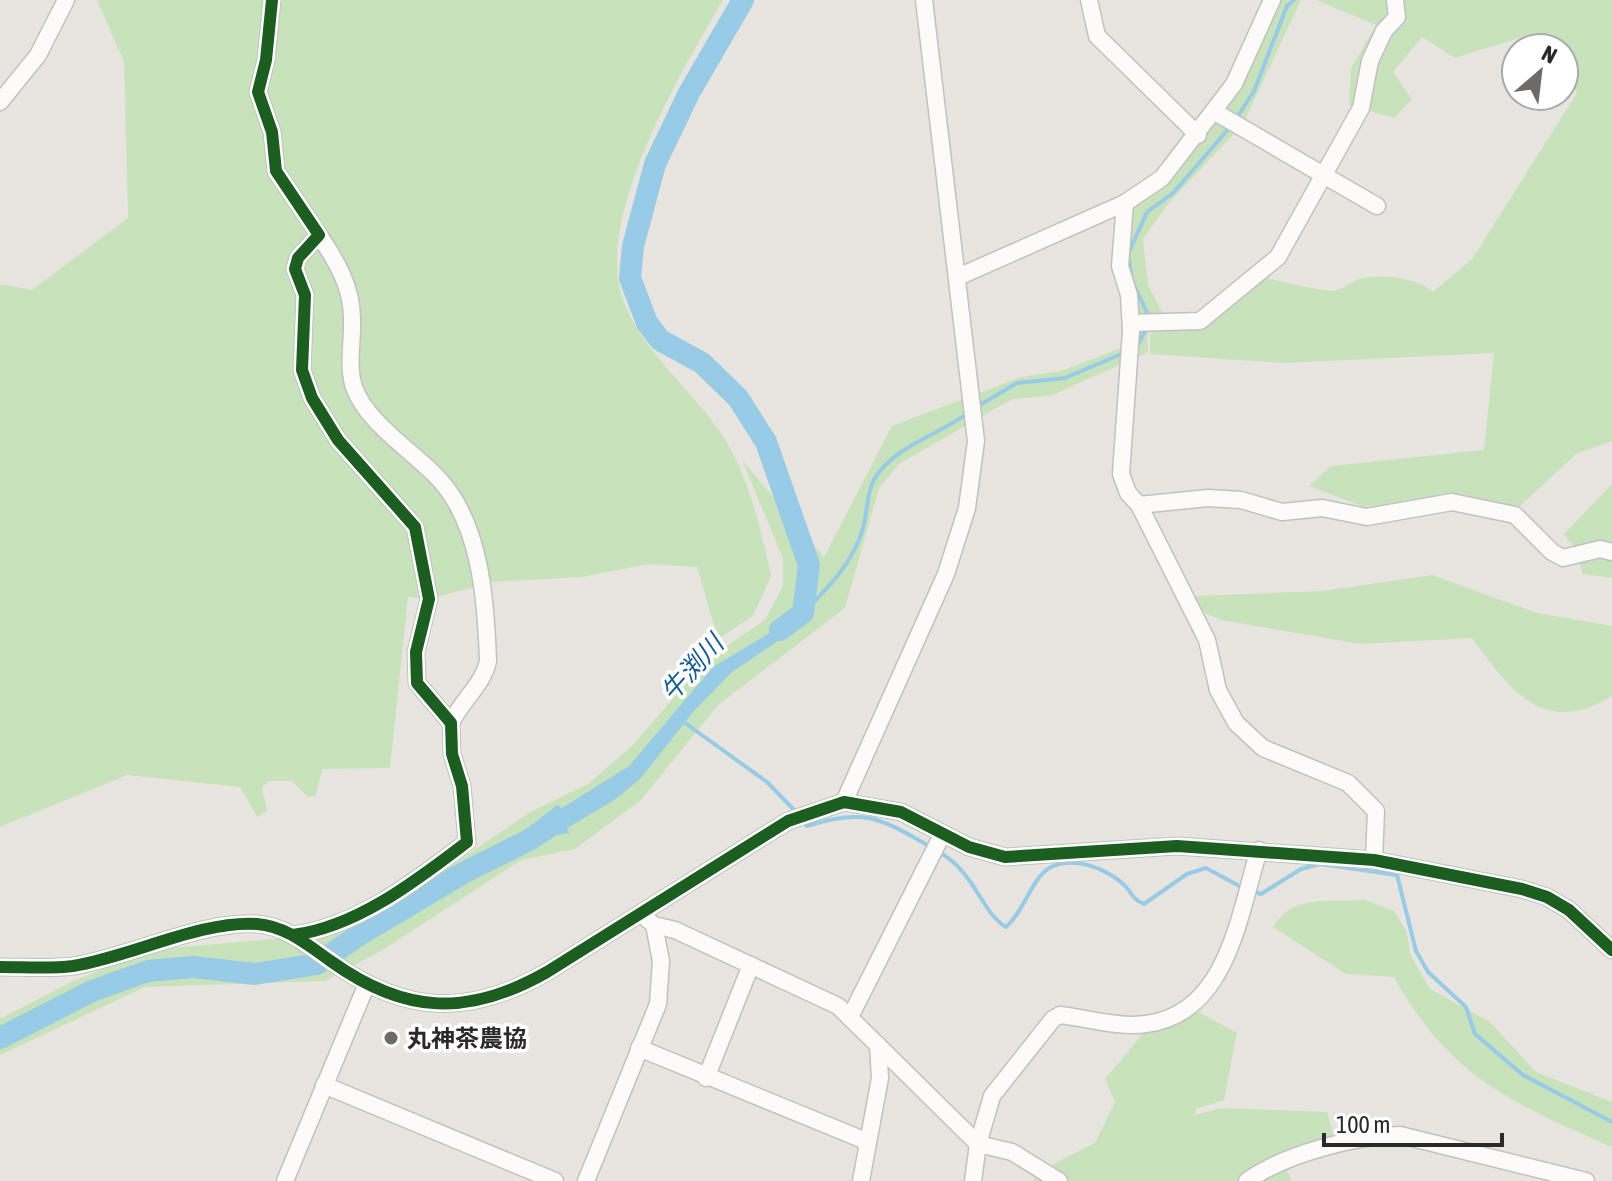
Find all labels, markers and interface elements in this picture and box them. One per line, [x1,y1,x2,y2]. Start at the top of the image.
north arrow [1500,32,1580,112]
text: N [1538,40,1561,69]
water label: 牛渕川 [655,627,731,707]
place label: 丸神茶農協 [407,1025,527,1052]
marker: 丸神茶農協 [382,1029,400,1047]
scale bar [1324,1097,1502,1147]
text: 100 m [1336,1111,1390,1138]

